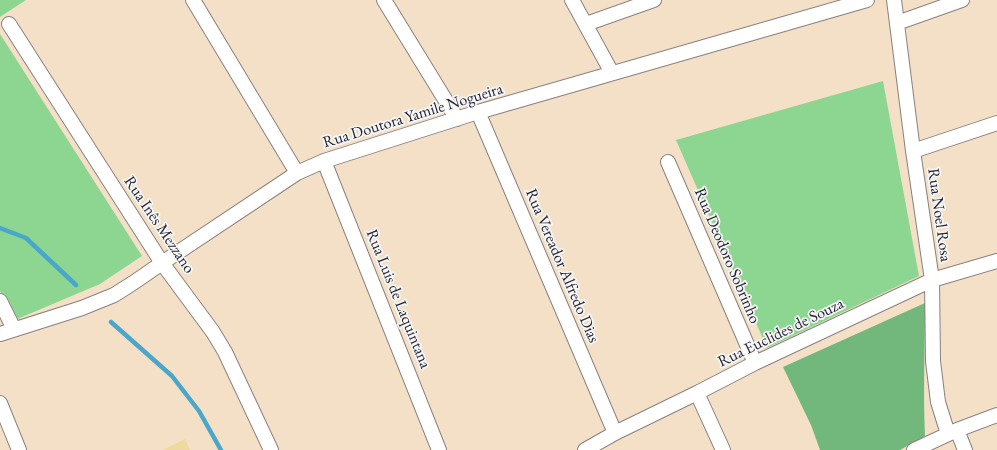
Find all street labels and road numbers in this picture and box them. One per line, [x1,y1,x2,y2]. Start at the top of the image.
street label: Rua Doutora Yamile Nogueira [321,79,505,153]
street label: Rua Noel Rosa [923,167,955,263]
street label: Rua Inês Mezzano [119,173,199,277]
street label: Rua Deodoro Sobrinho [690,185,764,327]
street label: Rua Vereador Alfredo Dias [521,186,603,346]
street label: Rua Luis de Laquintana [361,227,435,371]
street label: Rua Euclides de Souza [715,294,847,372]

